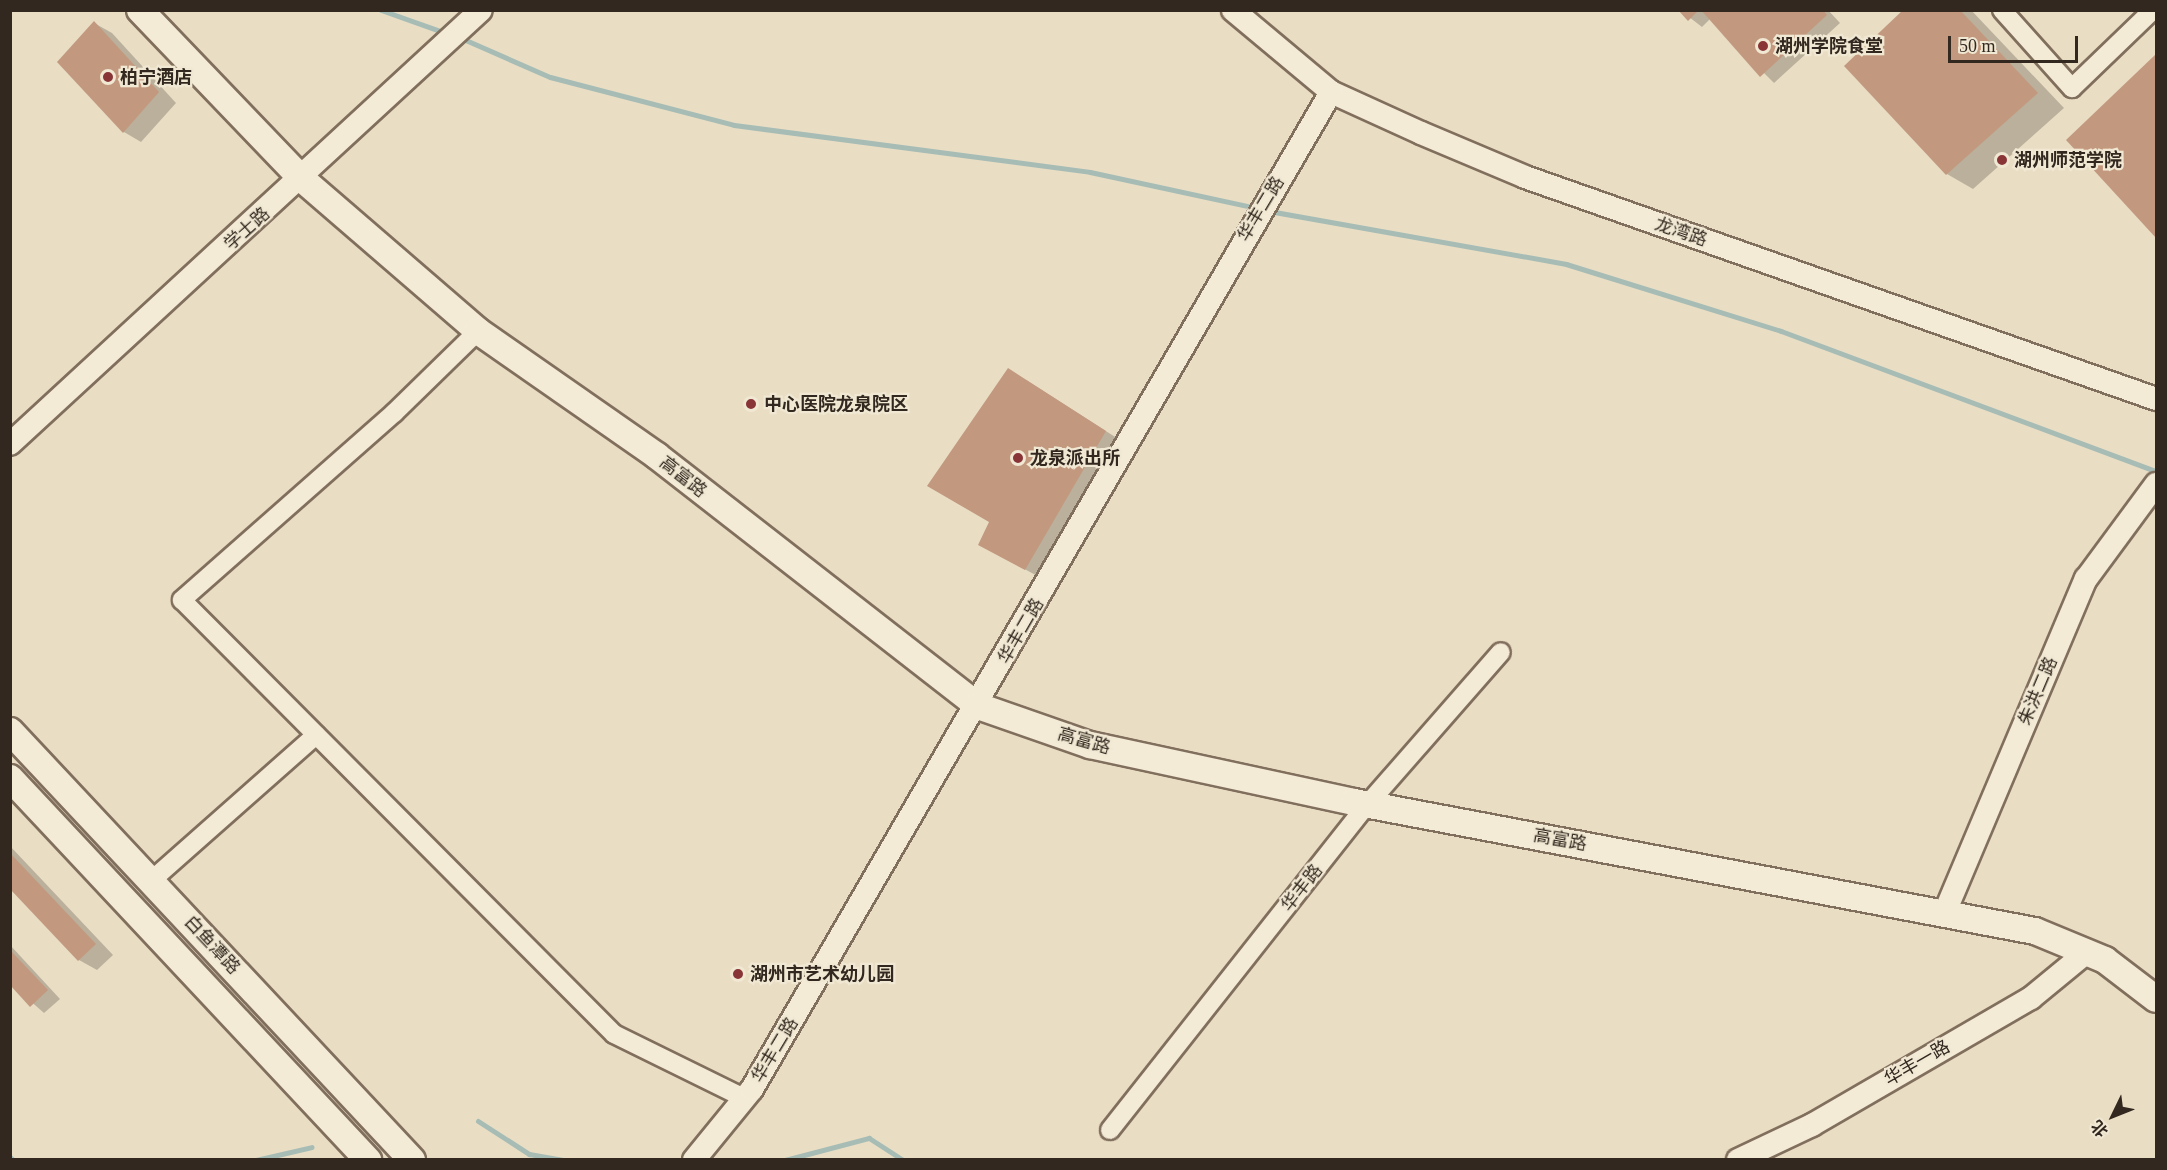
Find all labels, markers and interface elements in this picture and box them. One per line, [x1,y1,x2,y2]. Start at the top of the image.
scale bar [1951,24,2082,62]
place label: 湖州学院食堂 [1775,35,1883,57]
text: 50 m [1959,36,1996,56]
marker: 湖州学院食堂 [1756,39,1770,53]
place label: 柏宁酒店 [120,66,192,88]
marker: 柏宁酒店 [101,70,115,84]
place label: 湖州师范学院 [2014,149,2122,171]
marker: 湖州师范学院 [1995,153,2009,167]
street label: 华丰二路 [1233,173,1289,245]
street label: 学士路 [220,203,274,255]
street label: 龙湾路 [1652,213,1710,251]
place label: 中心医院龙泉院区 [764,393,908,415]
marker: 中心医院龙泉院区 [742,395,760,413]
place label: 龙泉派出所 [1030,447,1120,469]
marker: 龙泉派出所 [1011,451,1025,465]
street label: 高富路 [655,452,711,502]
street label: 华丰二路 [994,594,1048,668]
street label: 朱洪二路 [2014,654,2062,728]
street label: 高富路 [1055,723,1113,759]
street label: 高富路 [1532,825,1588,855]
street label: 华丰路 [1277,860,1327,916]
street label: 白鱼潭路 [180,911,244,979]
place label: 湖州市艺术幼儿园 [750,963,894,985]
marker: 湖州市艺术幼儿园 [731,967,745,981]
street label: 华丰二路 [747,1014,803,1086]
street label: 华丰一路 [1880,1036,1954,1090]
north arrow [2083,1086,2143,1146]
text: 北 [2088,1117,2111,1140]

